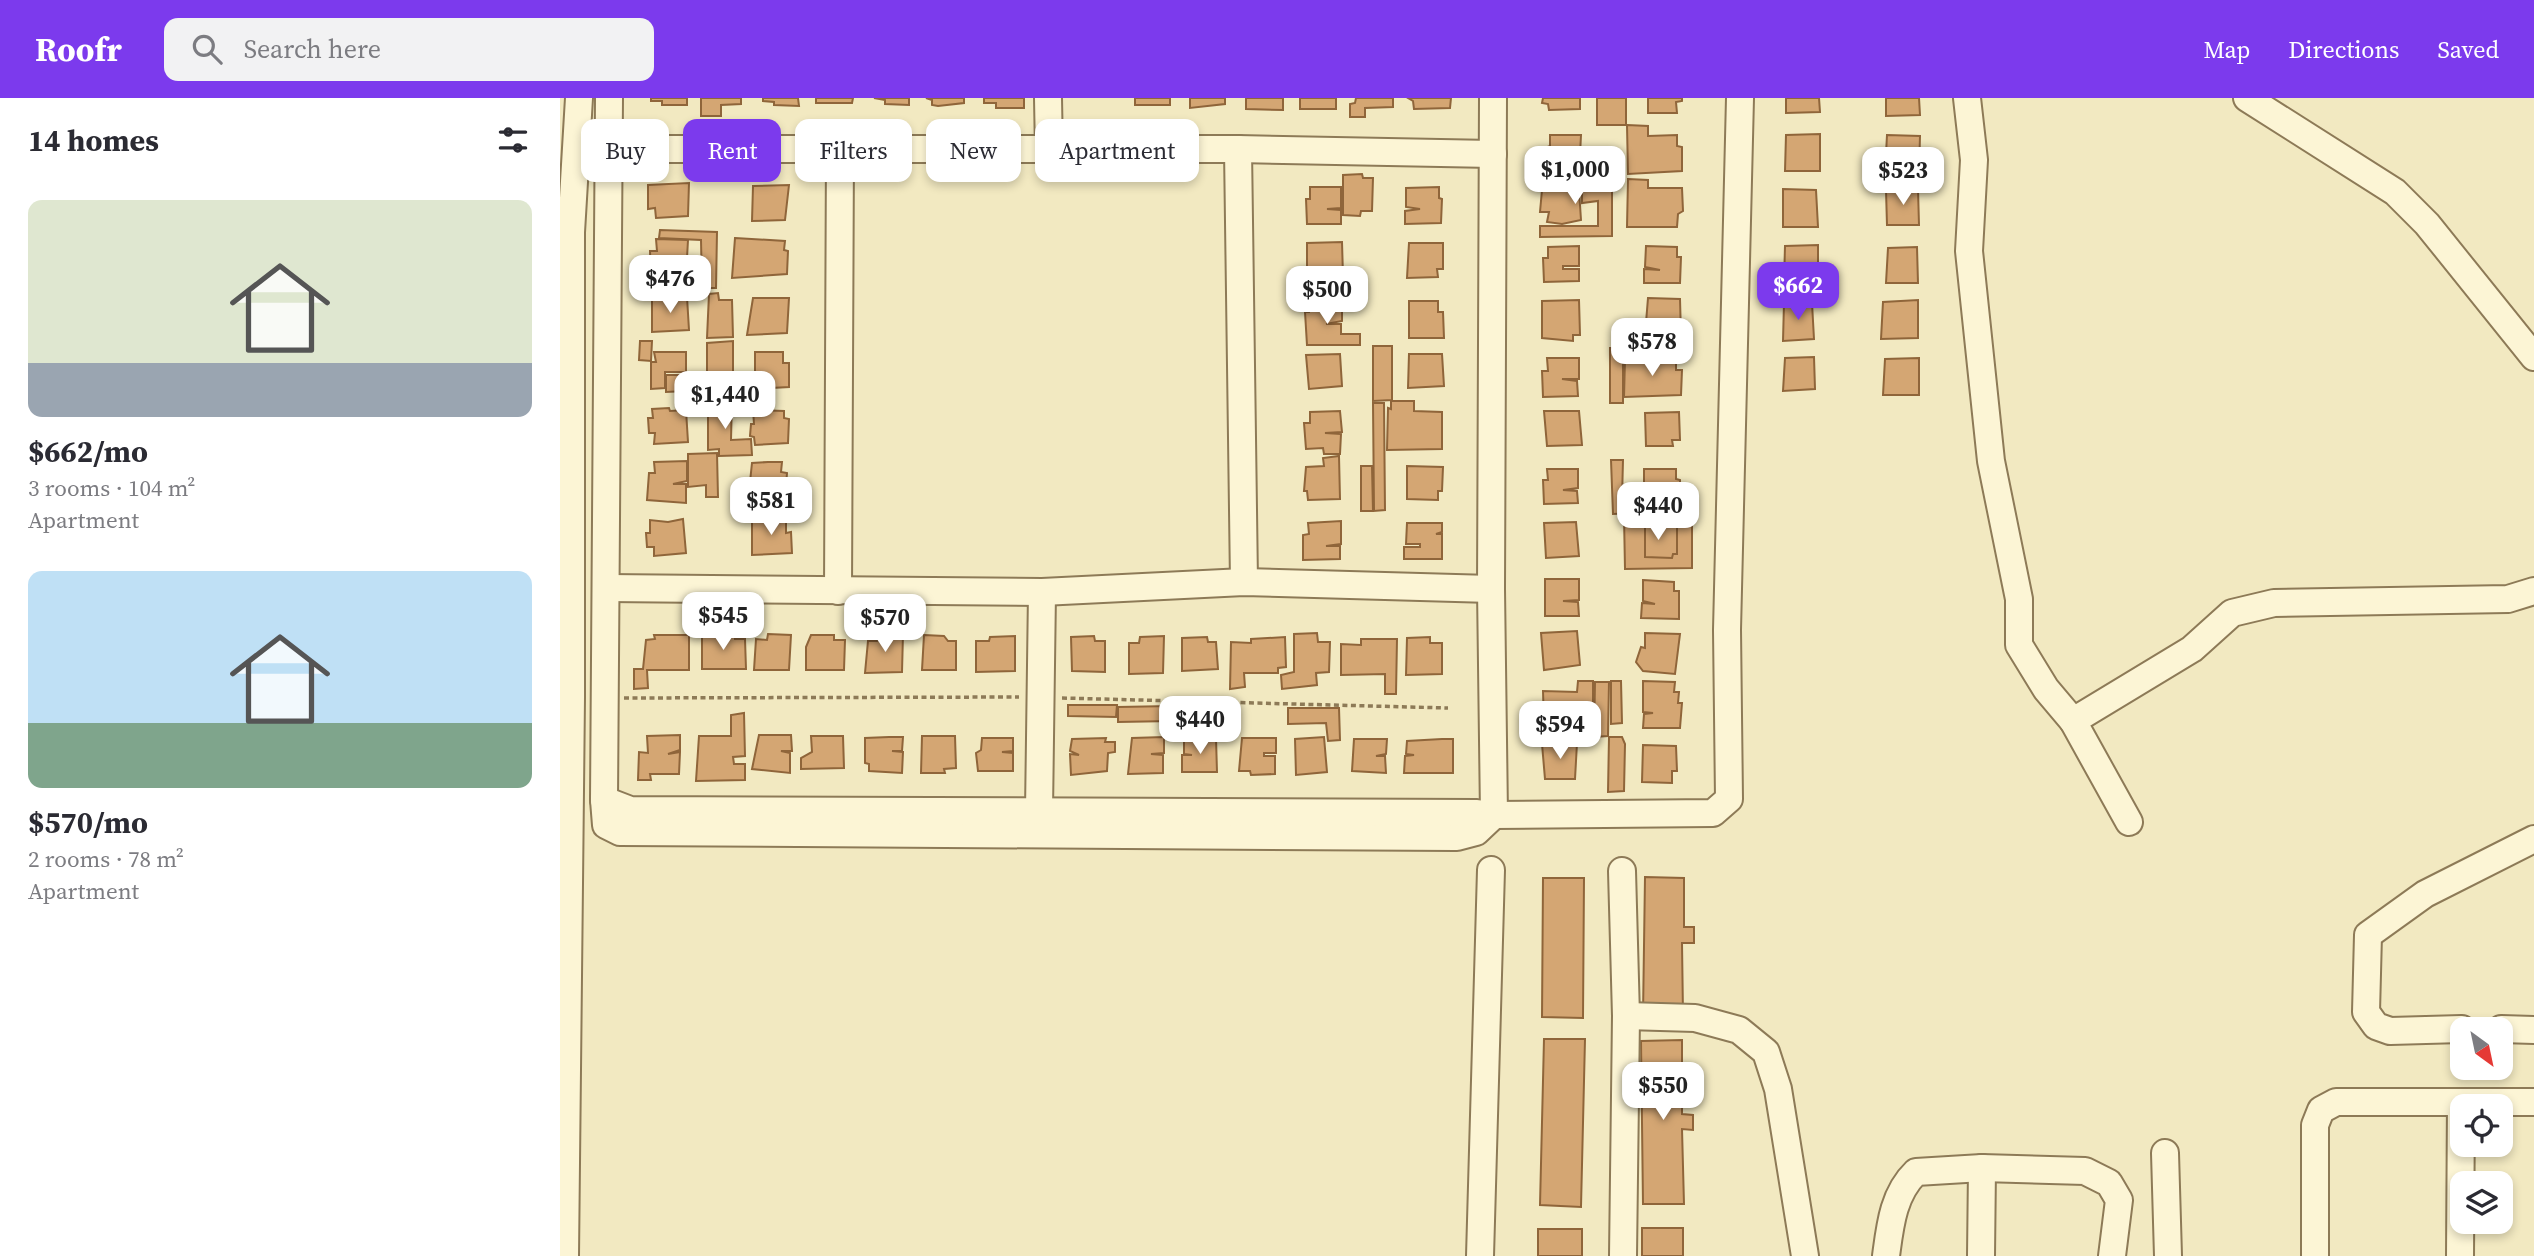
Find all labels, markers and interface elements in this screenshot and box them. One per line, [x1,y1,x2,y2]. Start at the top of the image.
search box [164,18,654,81]
text: Roofr [35,27,122,72]
icon: search [188,30,226,68]
text: Search here [244,31,381,67]
text: Map [2203,33,2250,66]
text: Directions [2288,33,2399,66]
text: Saved [2437,33,2499,66]
chip: Buy [581,119,669,182]
chip: Rent [683,119,781,182]
chip: Filters [795,119,912,182]
chip: New [926,119,1021,182]
chip: Apartment [1035,119,1199,182]
text: 14 homes [28,120,159,161]
icon: filters [494,121,532,159]
pin: $1,000 [1518,146,1632,206]
pin: $523 [1862,148,1944,207]
text: $1,000 [1540,153,1610,185]
text: $523 [1878,154,1928,186]
icon: home [217,245,343,371]
pin: $476 [629,256,711,315]
text: $476 [645,262,695,294]
pin: $662 [1757,262,1839,322]
pin: $500 [1286,266,1368,326]
text: $662 [1773,269,1823,301]
text: $500 [1302,273,1352,305]
pin: $578 [1611,318,1693,378]
text: $578 [1627,325,1677,357]
pin: $1,440 [668,372,782,431]
text: $1,440 [690,378,760,410]
text: $662/mo [28,431,148,472]
text: 3 rooms · 104 m² [28,472,195,504]
pin: $581 [730,478,812,537]
pin: $440 [1617,482,1699,542]
text: $581 [746,484,796,516]
text: $440 [1633,489,1683,521]
text: Apartment [28,504,139,536]
pin: $545 [682,592,764,652]
pin: $570 [844,594,926,654]
text: $545 [698,599,748,631]
text: $570 [860,601,910,633]
icon: home [217,616,343,742]
pin: $440 [1159,696,1241,756]
pin: $594 [1519,702,1601,761]
text: $440 [1175,703,1225,735]
text: $594 [1535,708,1585,740]
text: $570/mo [28,802,148,843]
text: 2 rooms · 78 m² [28,843,184,875]
text: Apartment [28,875,139,907]
north arrow [2450,1017,2513,1080]
map controls [2450,1017,2513,1234]
pin: $550 [1622,1062,1704,1122]
text: $550 [1638,1069,1688,1101]
button: locate [2450,1094,2513,1157]
button: layers [2450,1171,2513,1234]

